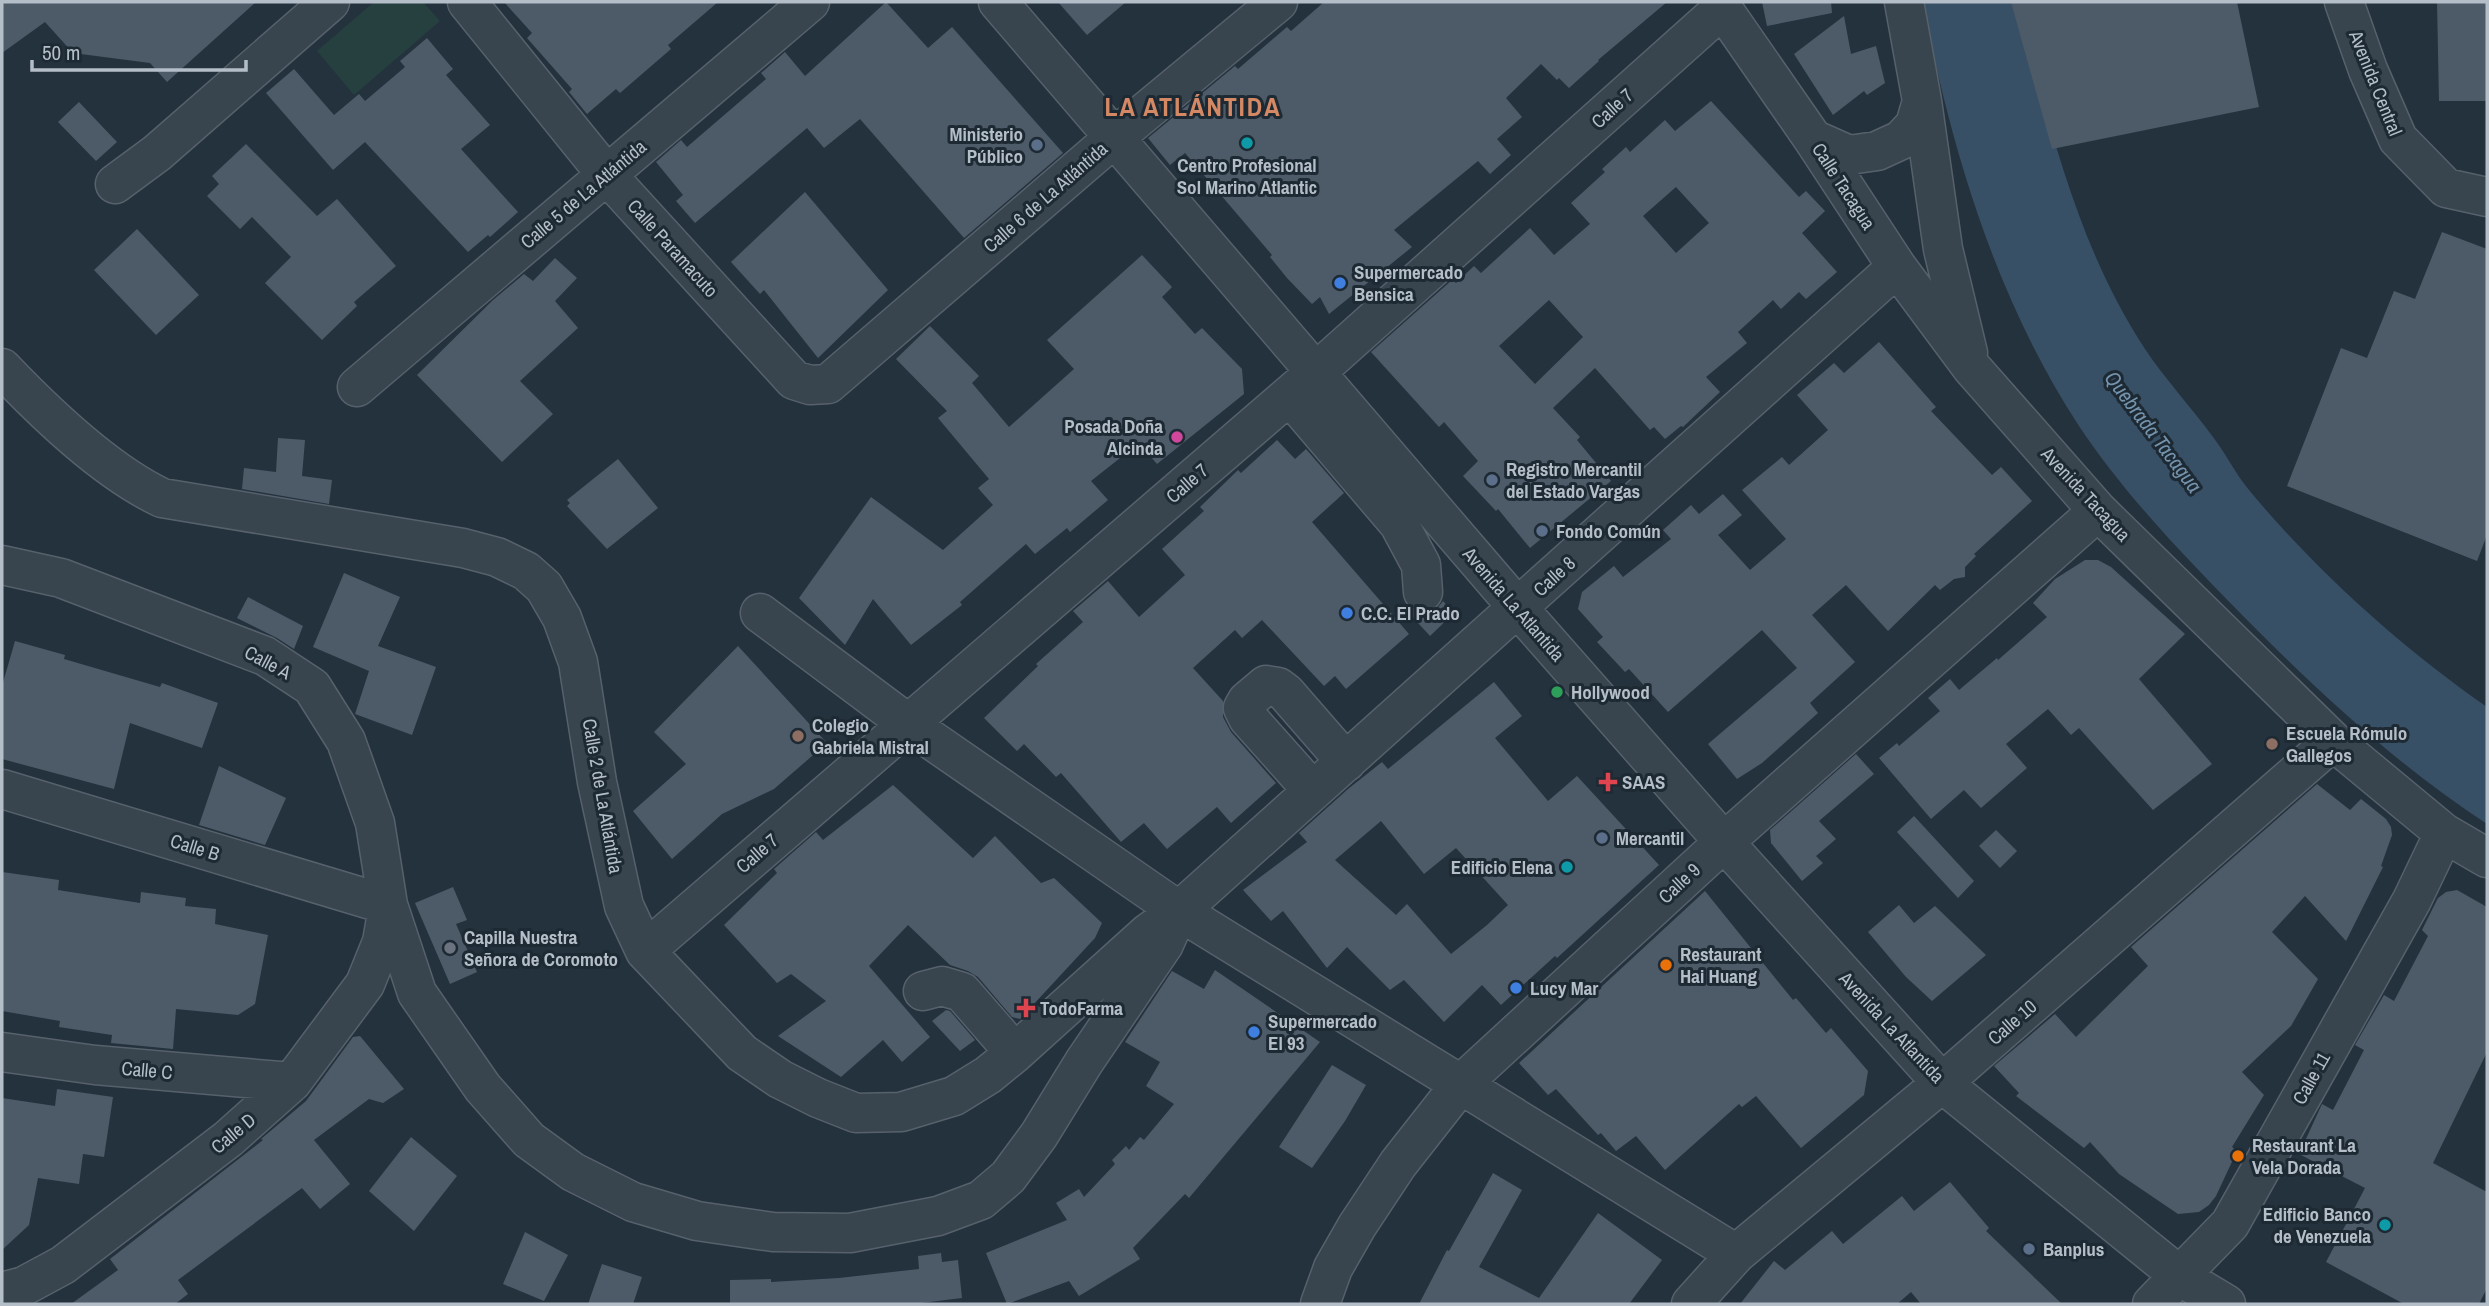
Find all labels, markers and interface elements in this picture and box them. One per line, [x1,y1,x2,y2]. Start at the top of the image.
street label: Avenida Central [2343,26,2409,140]
scale bar [32,28,245,72]
text: 50 m [42,38,80,67]
street label: Calle 7 [1585,82,1639,134]
district label: LA ATLÁNTIDA [1104,89,1282,124]
place label: Ministerio Público [949,121,1023,169]
street label: Calle 5 de La Atlántida [515,133,652,254]
marker: Centro Profesional Sol Marino Atlantic [1239,135,1255,151]
street label: Calle 6 de La Atlántida [977,136,1113,258]
marker: Ministerio Público [1029,137,1045,153]
street label: Calle Tacagua [1806,138,1882,235]
place label: Centro Profesional Sol Marino Atlantic [1177,152,1317,200]
street label: Calle Paramacuto [622,193,724,303]
place label: Supermercado Bensica [1354,259,1463,307]
marker: Supermercado Bensica [1332,275,1348,291]
water label: Quebrada Tacagua [2098,365,2209,499]
place label: Posada Doña Alcinda [1064,413,1163,461]
marker: Posada Doña Alcinda [1169,429,1185,445]
street label: Avenida Tacagua [2035,440,2137,547]
place label: Registro Mercantil del Estado Vargas [1506,456,1642,504]
street label: Calle 7 [1160,457,1214,509]
marker: Registro Mercantil del Estado Vargas [1484,472,1500,488]
place label: Fondo Común [1556,518,1661,544]
marker: Fondo Común [1534,523,1550,539]
street label: Avenida La Atlantida [1456,541,1571,667]
street label: Calle 8 [1527,550,1581,602]
place label: C.C. El Prado [1361,600,1460,626]
marker: C.C. El Prado [1339,605,1355,621]
street label: Calle A [240,639,296,685]
place label: Hollywood [1571,679,1650,705]
marker: Hollywood [1549,684,1565,700]
place label: Colegio Gabriela Mistral [812,712,929,760]
street label: Calle 2 de La Atlántida [577,717,629,876]
place label: Escuela Rómulo Gallegos [2286,720,2407,768]
marker: Colegio Gabriela Mistral [790,728,806,744]
marker: Escuela Rómulo Gallegos [2264,736,2280,752]
place label: SAAS [1622,769,1665,795]
marker: SAAS [1600,774,1616,790]
place label: Mercantil [1616,825,1684,851]
street label: Calle B [167,827,223,867]
street label: Calle 7 [730,827,784,879]
marker: Mercantil [1594,830,1610,846]
place label: Edificio Elena [1451,854,1553,880]
street label: Calle 9 [1652,857,1706,909]
marker: Edificio Elena [1559,859,1575,875]
place label: Capilla Nuestra Señora de Coromoto [464,924,618,972]
marker: Capilla Nuestra Señora de Coromoto [442,940,458,956]
place label: Restaurant Hai Huang [1680,941,1761,989]
marker: Restaurant Hai Huang [1658,957,1674,973]
street label: Avenida La Atlantida [1833,965,1951,1089]
place label: Lucy Mar [1530,975,1598,1001]
marker: Lucy Mar [1508,980,1524,996]
street label: Calle 10 [1982,993,2042,1051]
place label: TodoFarma [1040,995,1123,1021]
marker: TodoFarma [1018,1000,1034,1016]
place label: Supermercado El 93 [1268,1008,1377,1056]
marker: Supermercado El 93 [1246,1024,1262,1040]
street label: Calle 11 [2286,1047,2336,1109]
street label: Calle C [120,1055,174,1085]
street label: Calle D [205,1107,261,1159]
place label: Restaurant La Vela Dorada [2252,1132,2356,1180]
marker: Restaurant La Vela Dorada [2230,1148,2246,1164]
place label: Edificio Banco de Venezuela [2263,1201,2371,1249]
marker: Edificio Banco de Venezuela [2377,1217,2393,1233]
place label: Banplus [2043,1236,2104,1262]
marker: Banplus [2021,1241,2037,1257]

